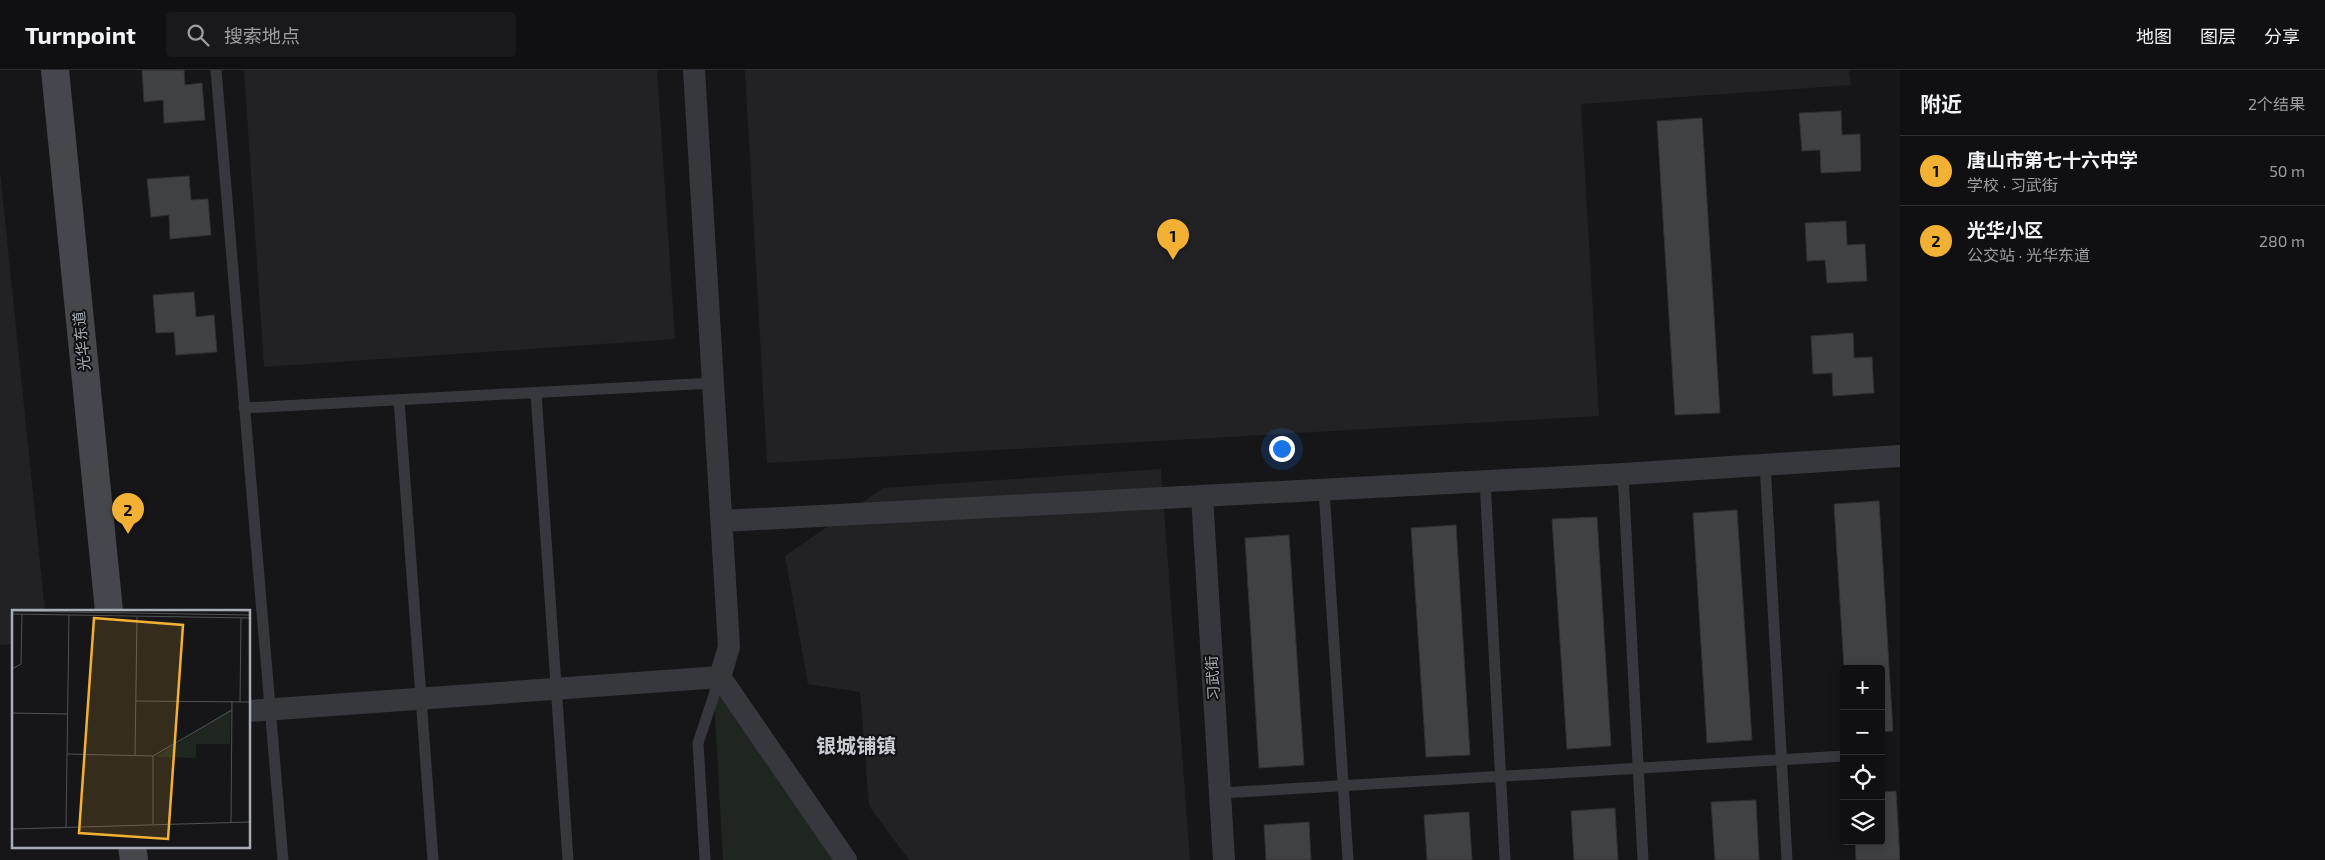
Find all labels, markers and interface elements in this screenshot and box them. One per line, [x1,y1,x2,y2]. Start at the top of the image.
search box [166,12,516,57]
text: Turnpoint [25,20,136,49]
icon: search [184,21,212,49]
text: 搜索地点 [224,24,300,47]
text: 地图 [2136,25,2172,47]
text: 图层 [2200,25,2236,47]
text: 分享 [2264,25,2300,47]
text: 附近 [1920,91,1962,116]
text: 2个结果 [2248,94,2305,113]
text: 唐山市第七十六中学 [1967,148,2138,171]
text: 1 [1933,161,1939,180]
text: 50 m [2269,161,2305,180]
text: 学校 · 习武街 [1967,175,2058,194]
text: 光华小区 [1967,218,2043,241]
pin: 1 [1157,219,1189,260]
text: 2 [1931,231,1941,250]
text: 280 m [2259,231,2305,250]
text: 公交站 · 光华东道 [1967,245,2090,264]
street label: 光华东道 [69,310,93,372]
your location [1269,436,1295,462]
pin: 2 [112,493,144,534]
inset map [12,610,250,848]
street label: 习武街 [1202,655,1222,701]
map controls [1840,665,1885,845]
button: + [1840,665,1885,710]
button: − [1840,710,1885,755]
district label: 银城铺镇 [816,733,896,757]
button: locate [1840,755,1885,800]
button: layers [1840,800,1885,845]

